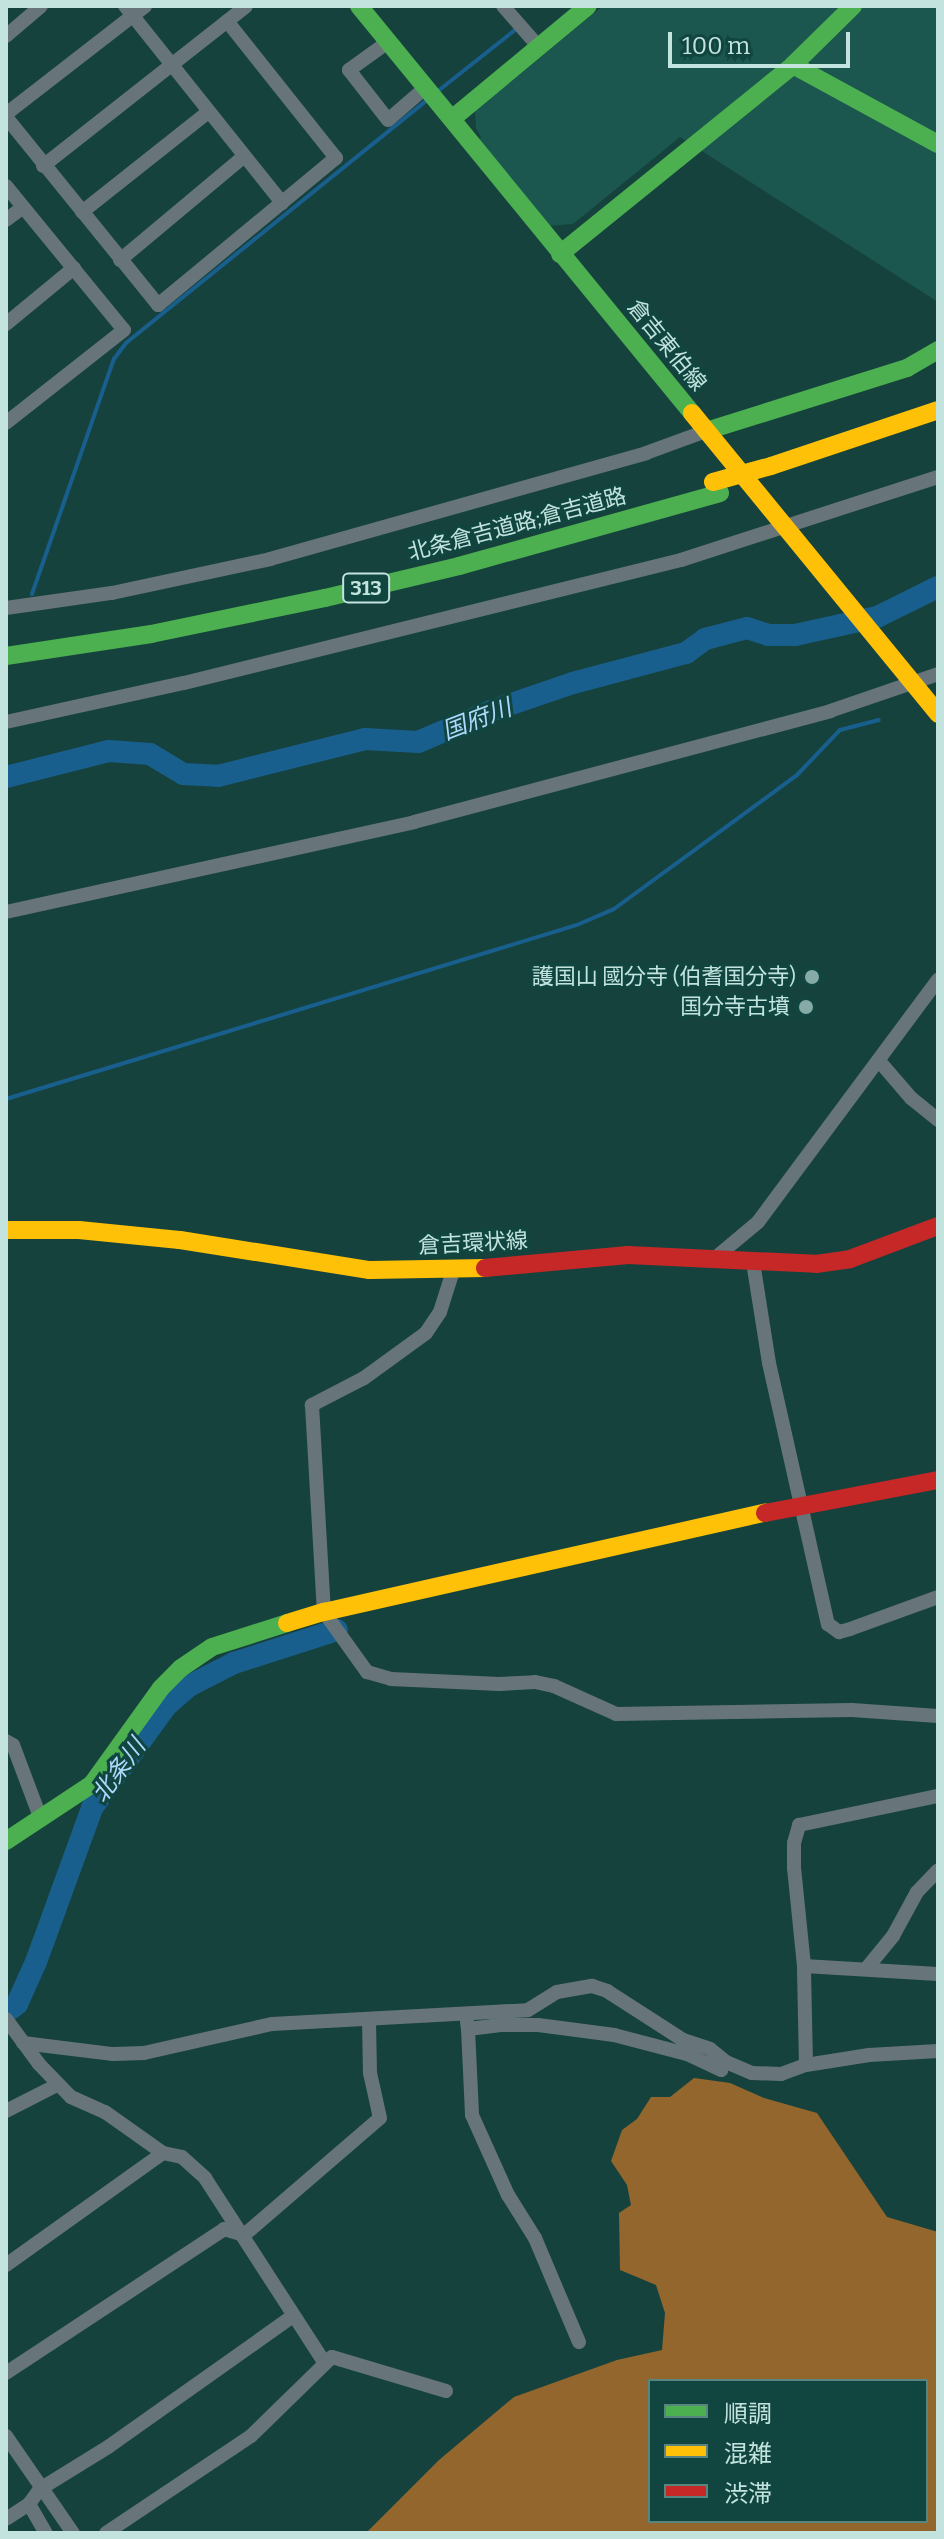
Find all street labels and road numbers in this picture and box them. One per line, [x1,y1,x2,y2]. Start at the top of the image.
street label: 倉吉東伯線 [622,294,712,396]
street label: 北条倉吉道路;倉吉道路 [405,482,629,566]
road number: 313 [342,572,390,604]
street label: 倉吉環状線 [417,1227,529,1259]

